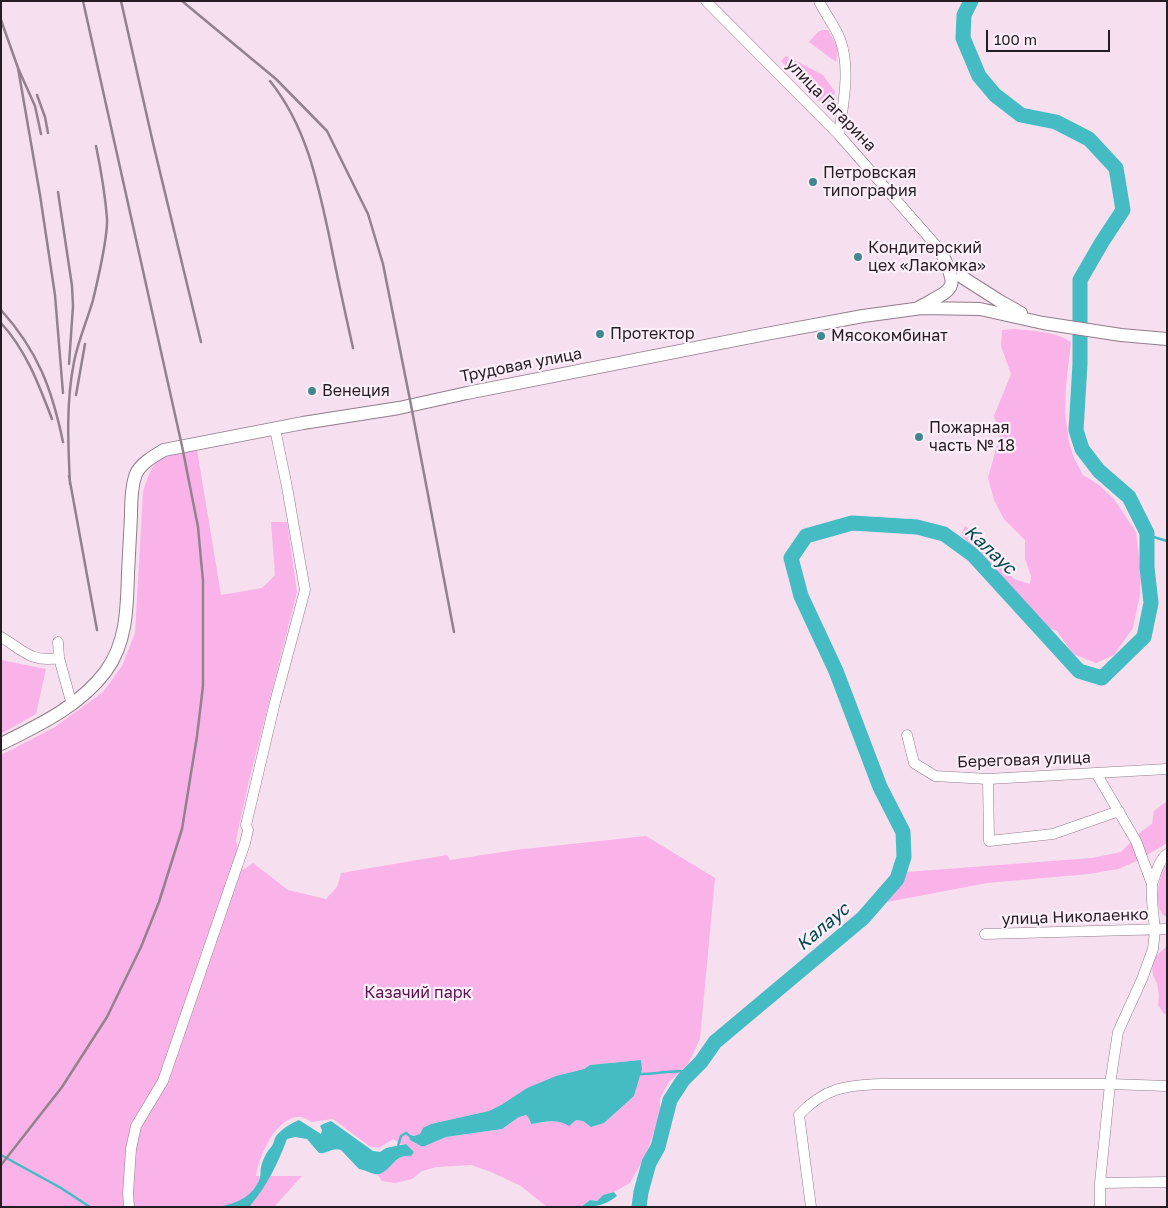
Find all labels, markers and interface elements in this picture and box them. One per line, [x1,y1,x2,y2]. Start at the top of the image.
scale bar [988,20,1112,52]
text: 100 m [994,30,1037,48]
street label: улица Гагарина [782,55,880,155]
place label: Петровская типография [823,163,917,201]
marker: Петровская типография [807,176,819,188]
place label: Кондитерский цех «Лакомка» [868,238,986,276]
marker: Кондитерский цех «Лакомка» [852,251,864,263]
place label: Протектор [610,324,695,344]
place label: Мясокомбинат [831,326,948,346]
marker: Протектор [594,328,606,340]
marker: Мясокомбинат [815,330,827,342]
street label: Трудовая улица [458,344,584,386]
place label: Венеция [322,381,390,401]
marker: Венеция [306,385,318,397]
place label: Пожарная часть № 18 [929,418,1015,456]
marker: Пожарная часть № 18 [913,431,925,443]
water label: Калаус [960,521,1020,579]
street label: Береговая улица [957,748,1091,772]
water label: Калаус [792,899,854,955]
street label: улица Николаенко [1001,905,1149,929]
park label: Казачий парк [364,983,472,1003]

